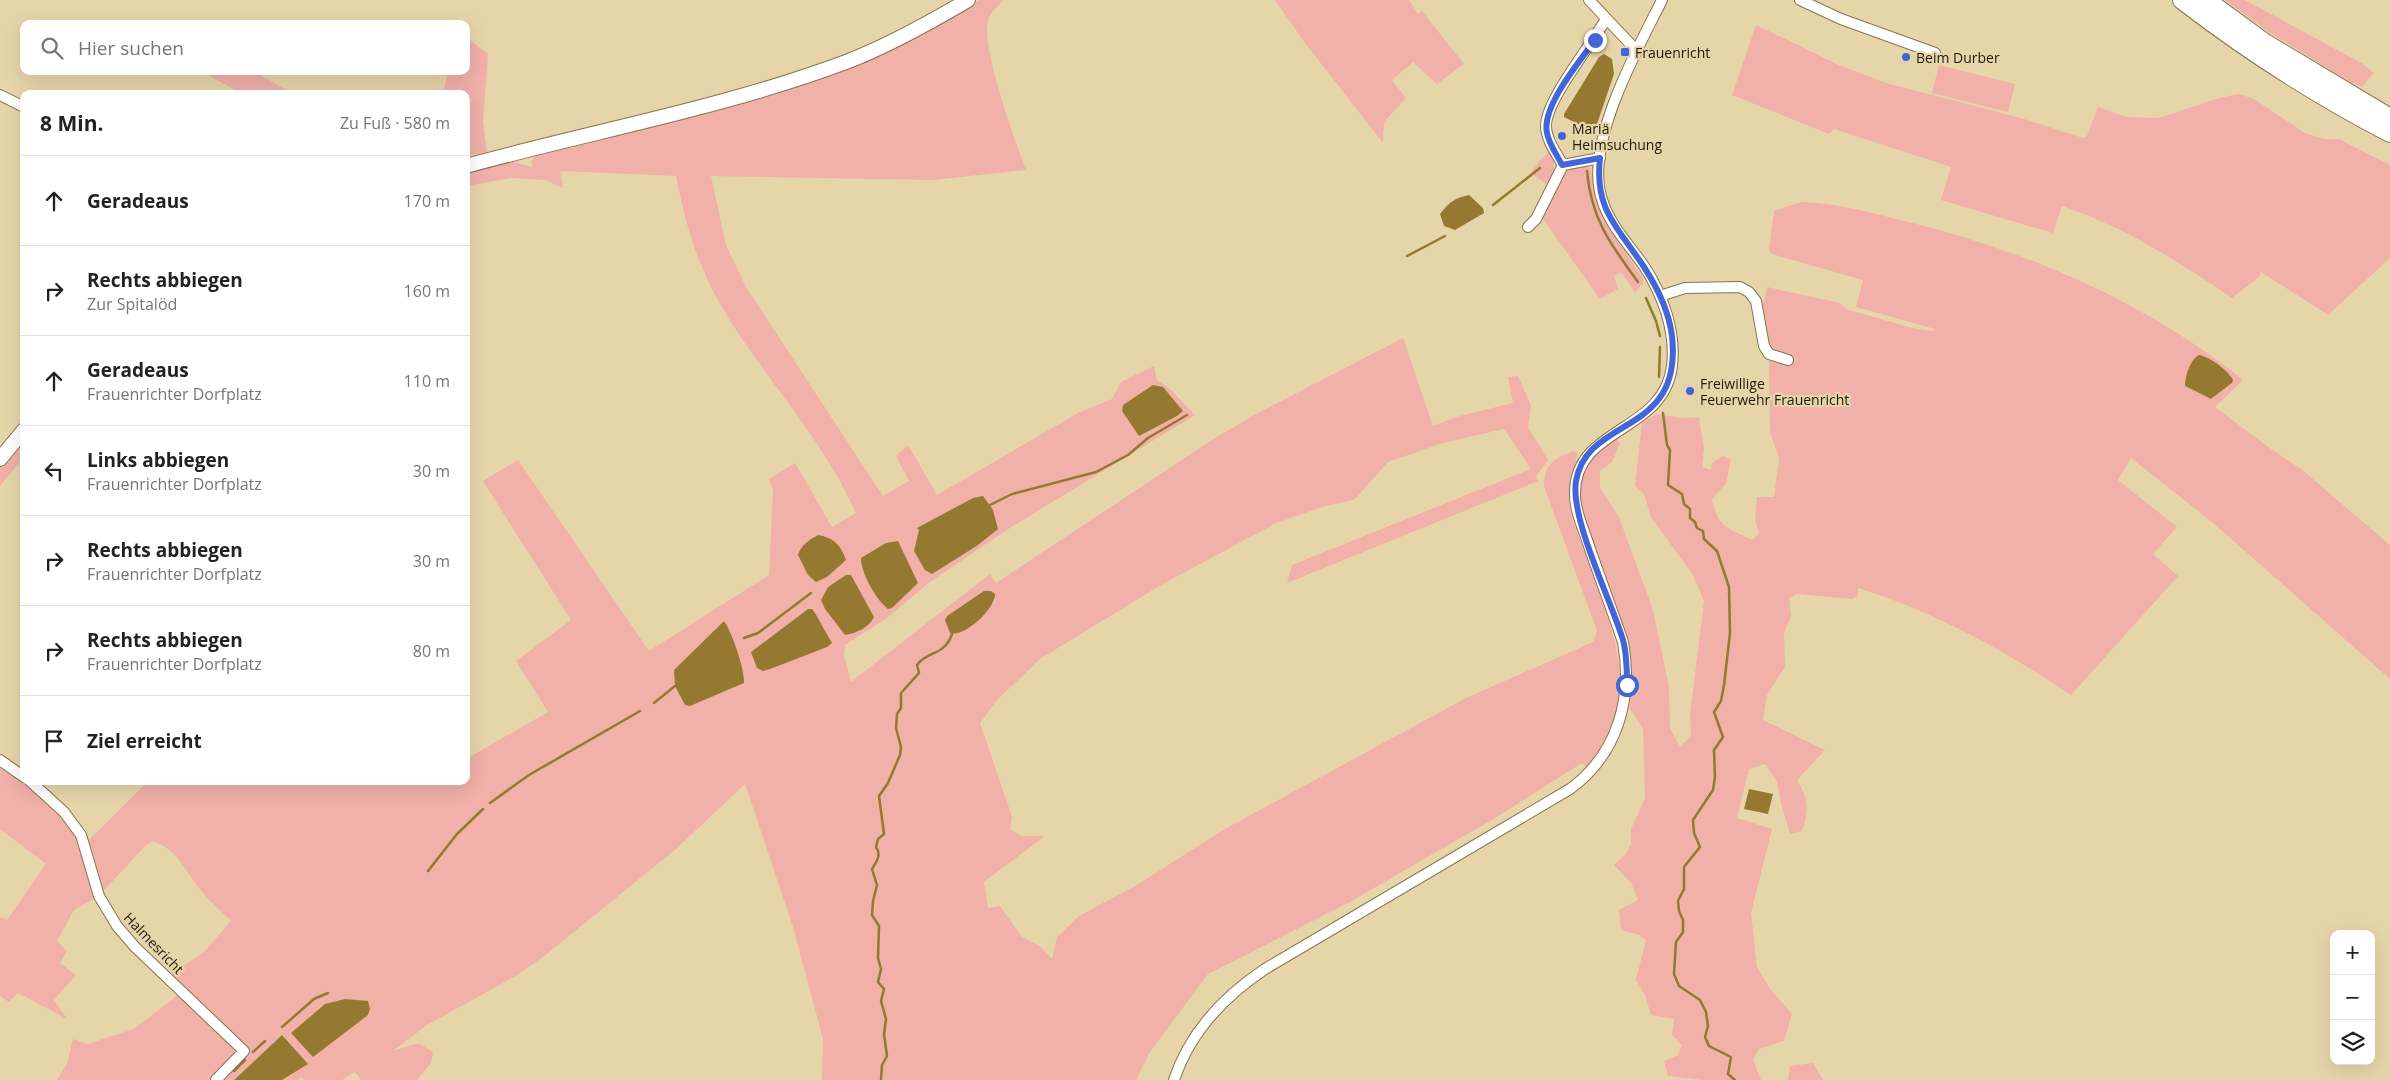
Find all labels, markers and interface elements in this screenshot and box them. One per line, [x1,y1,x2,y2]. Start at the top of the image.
search box [20,20,470,75]
route end [1584,29,1607,52]
icon: search [38,34,66,62]
text: Hier suchen [78,35,184,61]
place label: Frauenricht [1635,43,1710,62]
marker: Frauenricht [1619,46,1631,58]
place label: Beim Durber [1916,48,2000,67]
marker: Beim Durber [1900,51,1912,63]
text: 8 Min. [40,109,103,137]
text: Zu Fuß · 580 m [340,112,450,134]
place label: Mariä Heimsuchung [1572,119,1662,154]
marker: Mariä Heimsuchung [1556,130,1568,142]
icon: ahead [40,187,68,215]
text: Geradeaus [87,188,189,214]
text: 170 m [404,190,450,212]
text: Rechts abbiegen [87,267,243,293]
icon: right [40,277,68,305]
text: 160 m [404,280,450,302]
text: Zur Spitalöd [87,293,177,315]
text: Geradeaus [87,357,189,383]
icon: ahead [40,367,68,395]
text: 110 m [404,370,450,392]
place label: Freiwillige Feuerwehr Frauenricht [1700,374,1849,409]
text: Frauenrichter Dorfplatz [87,383,262,405]
marker: Freiwillige Feuerwehr Frauenricht [1684,385,1696,397]
text: Links abbiegen [87,447,229,473]
icon: left [40,457,68,485]
text: 30 m [413,460,450,482]
text: Frauenrichter Dorfplatz [87,473,262,495]
text: Rechts abbiegen [87,537,243,563]
icon: right [40,547,68,575]
text: 30 m [413,550,450,572]
text: Frauenrichter Dorfplatz [87,563,262,585]
text: Rechts abbiegen [87,627,243,653]
icon: right [40,637,68,665]
text: 80 m [413,640,450,662]
text: Frauenrichter Dorfplatz [87,653,262,675]
route start [1616,674,1639,697]
icon: arrive [40,727,68,755]
text: Ziel erreicht [87,728,202,754]
street label: Halmesricht [120,908,188,978]
map controls [2330,930,2375,1065]
button: + [2330,930,2375,975]
button: − [2330,975,2375,1020]
button: layers [2330,1020,2375,1065]

